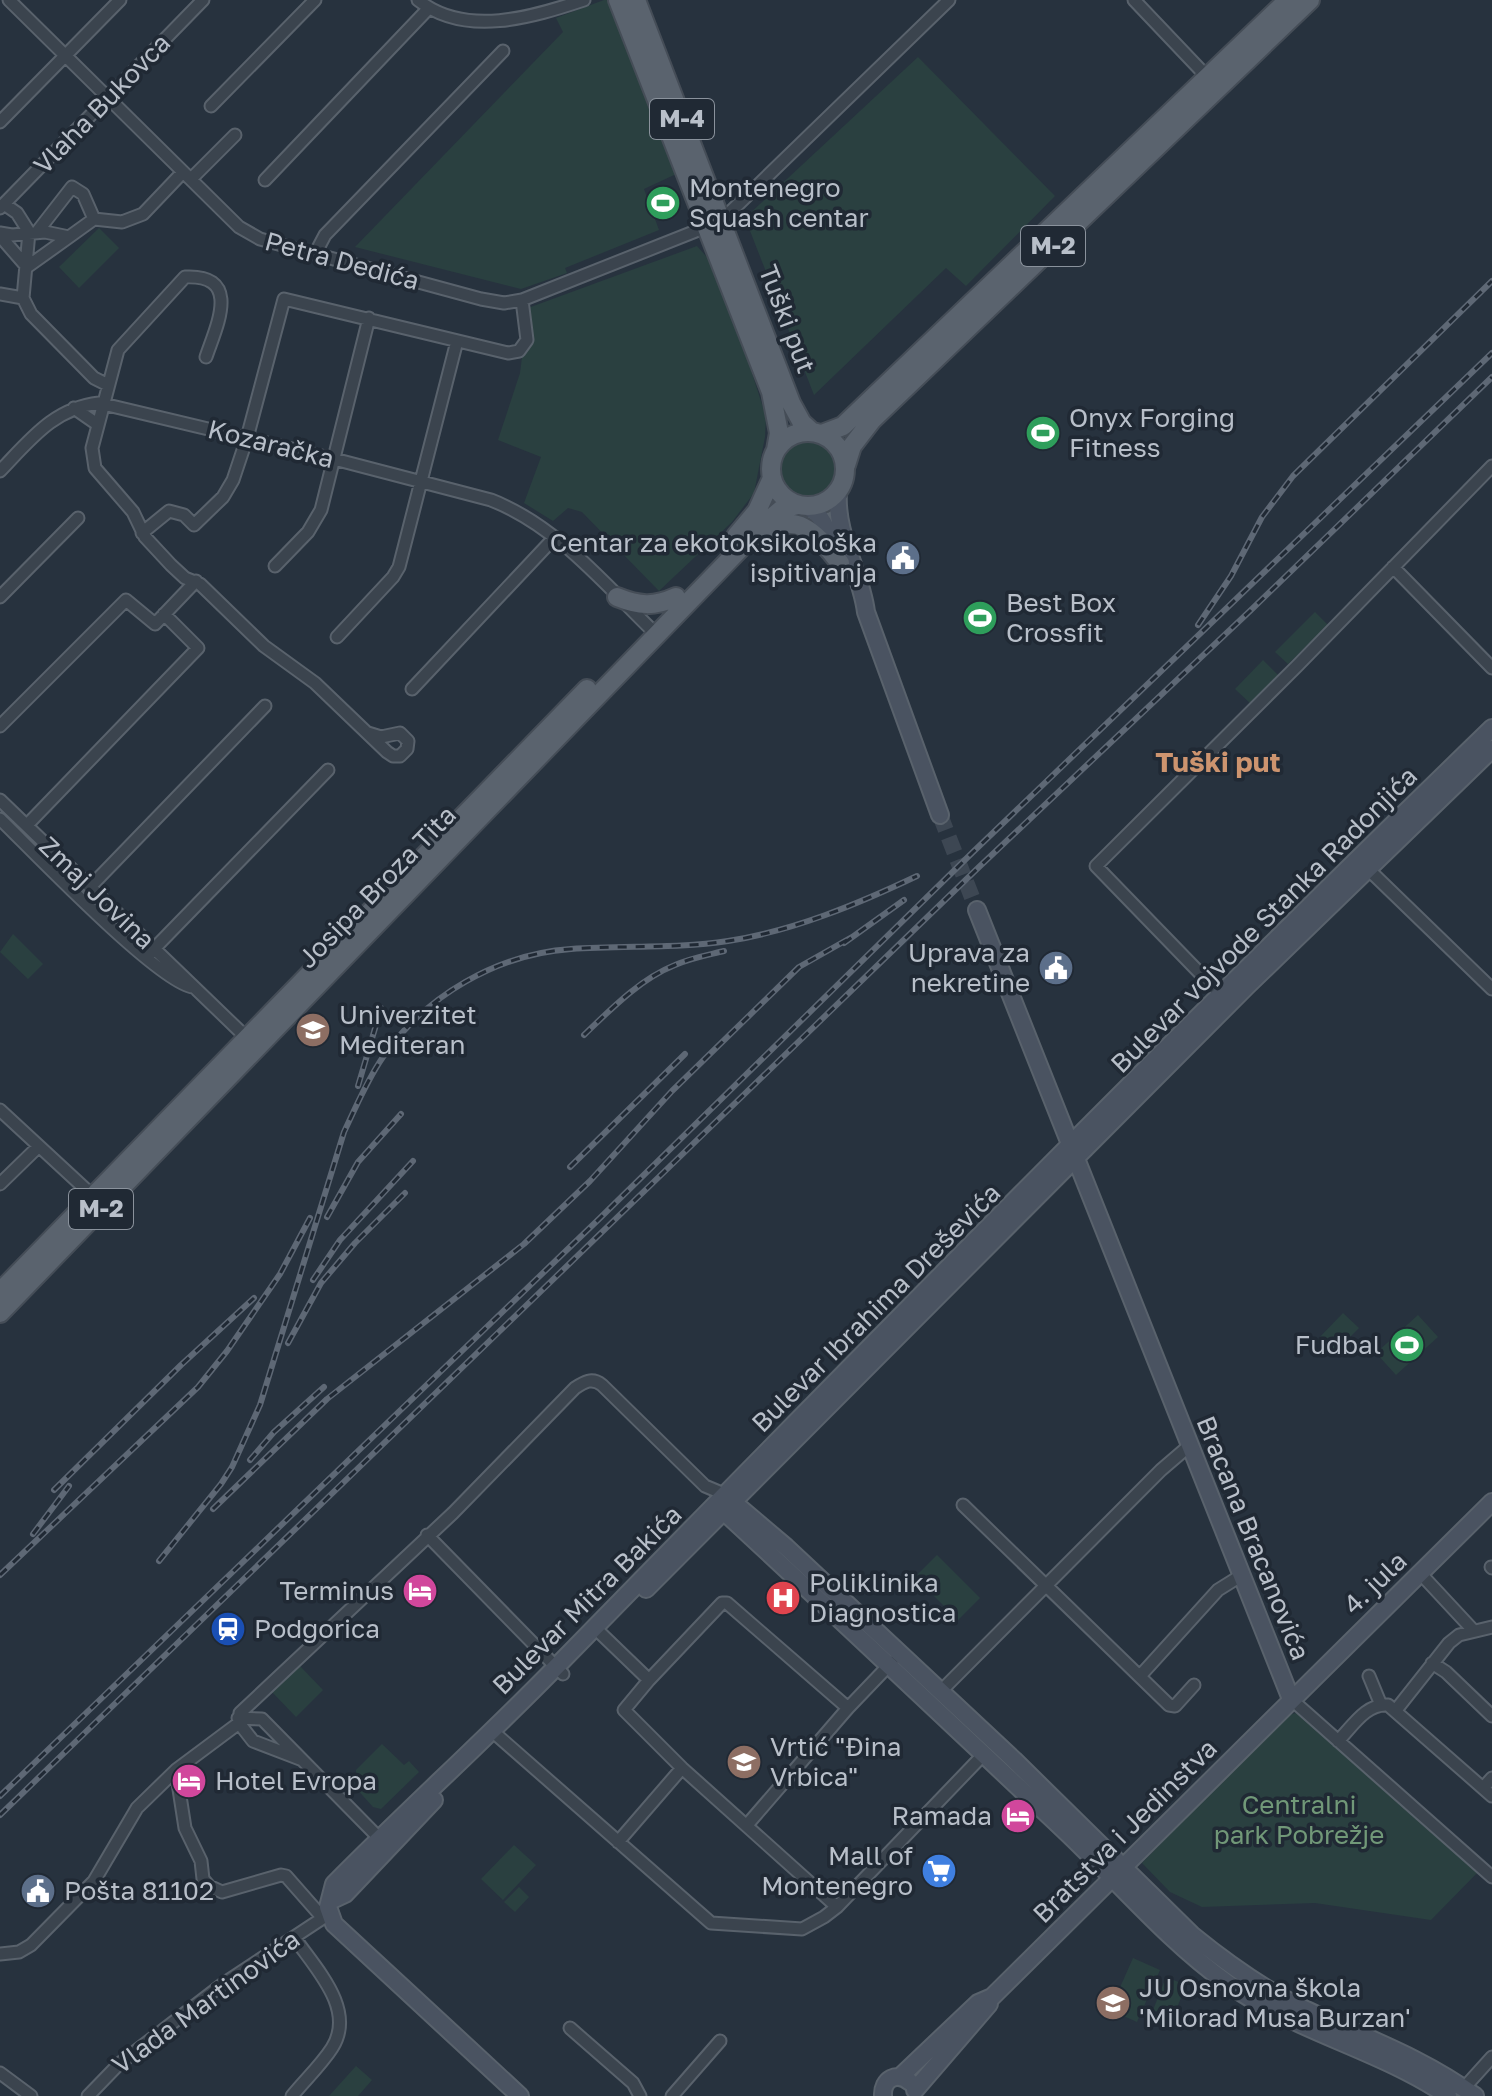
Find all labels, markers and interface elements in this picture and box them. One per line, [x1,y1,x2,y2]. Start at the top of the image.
street label: Vlaha Bukovca [27,27,176,180]
road number: M-4 [650,99,714,139]
place label: Montenegro Squash centar [689,172,869,233]
sports icon: Montenegro Squash centar [644,184,682,222]
street label: Petra Dedića [262,225,423,296]
road number: M-2 [1021,226,1085,266]
street label: Tuški put [753,260,822,377]
place label: Onyx Forging Fitness [1069,402,1235,463]
street label: Kozaračka [205,413,337,474]
sports icon: Onyx Forging Fitness [1024,414,1062,452]
place label: Centar za ekotoksikološka ispitivanja [550,527,877,588]
public building icon: Centar za ekotoksikološka ispitivanja [884,539,922,577]
place label: Best Box Crossfit [1006,587,1116,648]
sports icon: Best Box Crossfit [961,599,999,637]
district label: Tuški put [1155,745,1281,778]
street label: Bulevar vojvode Stanka Radonjića [1104,760,1423,1079]
street label: Josipa Broza Tita [291,799,462,974]
street label: Zmaj Jovina [33,830,162,955]
place label: Uprava za nekretine [908,937,1030,998]
public building icon: Uprava za nekretine [1037,949,1075,987]
place label: Univerzitet Mediteran [339,999,477,1060]
school or university icon: Univerzitet Mediteran [294,1011,332,1049]
street label: Bulevar Ibrahima Dreševića [745,1177,1006,1438]
road number: M-2 [69,1189,133,1229]
sports icon: Fudbal [1388,1326,1426,1364]
place label: Fudbal [1295,1329,1381,1360]
street label: Bracana Bracanovića [1190,1411,1317,1664]
street label: Bulevar Mitra Bakića [486,1499,688,1701]
street label: 4. jula [1337,1545,1413,1620]
place label: Poliklinika Diagnostica [809,1567,956,1628]
hotel icon: Terminus [401,1572,439,1610]
place label: Terminus [280,1575,394,1606]
hospital icon: Poliklinika Diagnostica [764,1579,802,1617]
station icon: Podgorica [209,1610,247,1648]
place label: Podgorica [254,1613,380,1644]
place label: Vrtić "Đina Vrbica" [770,1731,901,1792]
street label: Bratstva i Jedinstva [1026,1732,1223,1929]
school or university icon: Vrtić "Đina Vrbica" [725,1743,763,1781]
hotel icon: Hotel Evropa [170,1762,208,1800]
place label: Hotel Evropa [215,1765,377,1796]
park label: Centralni park Pobrežje [1214,1789,1384,1850]
hotel icon: Ramada [999,1797,1037,1835]
place label: Ramada [892,1800,992,1831]
place label: Mall of Montenegro [761,1840,913,1901]
supermarket icon: Mall of Montenegro [920,1852,958,1890]
public building icon: Pošta 81102 [19,1872,57,1910]
place label: Pošta 81102 [64,1875,214,1906]
street label: Vlada Martinovića [106,1923,305,2080]
place label: JU Osnovna škola 'Milorad Musa Burzan' [1139,1972,1411,2033]
school or university icon: JU Osnovna škola 'Milorad Musa Burzan' [1094,1984,1132,2022]

